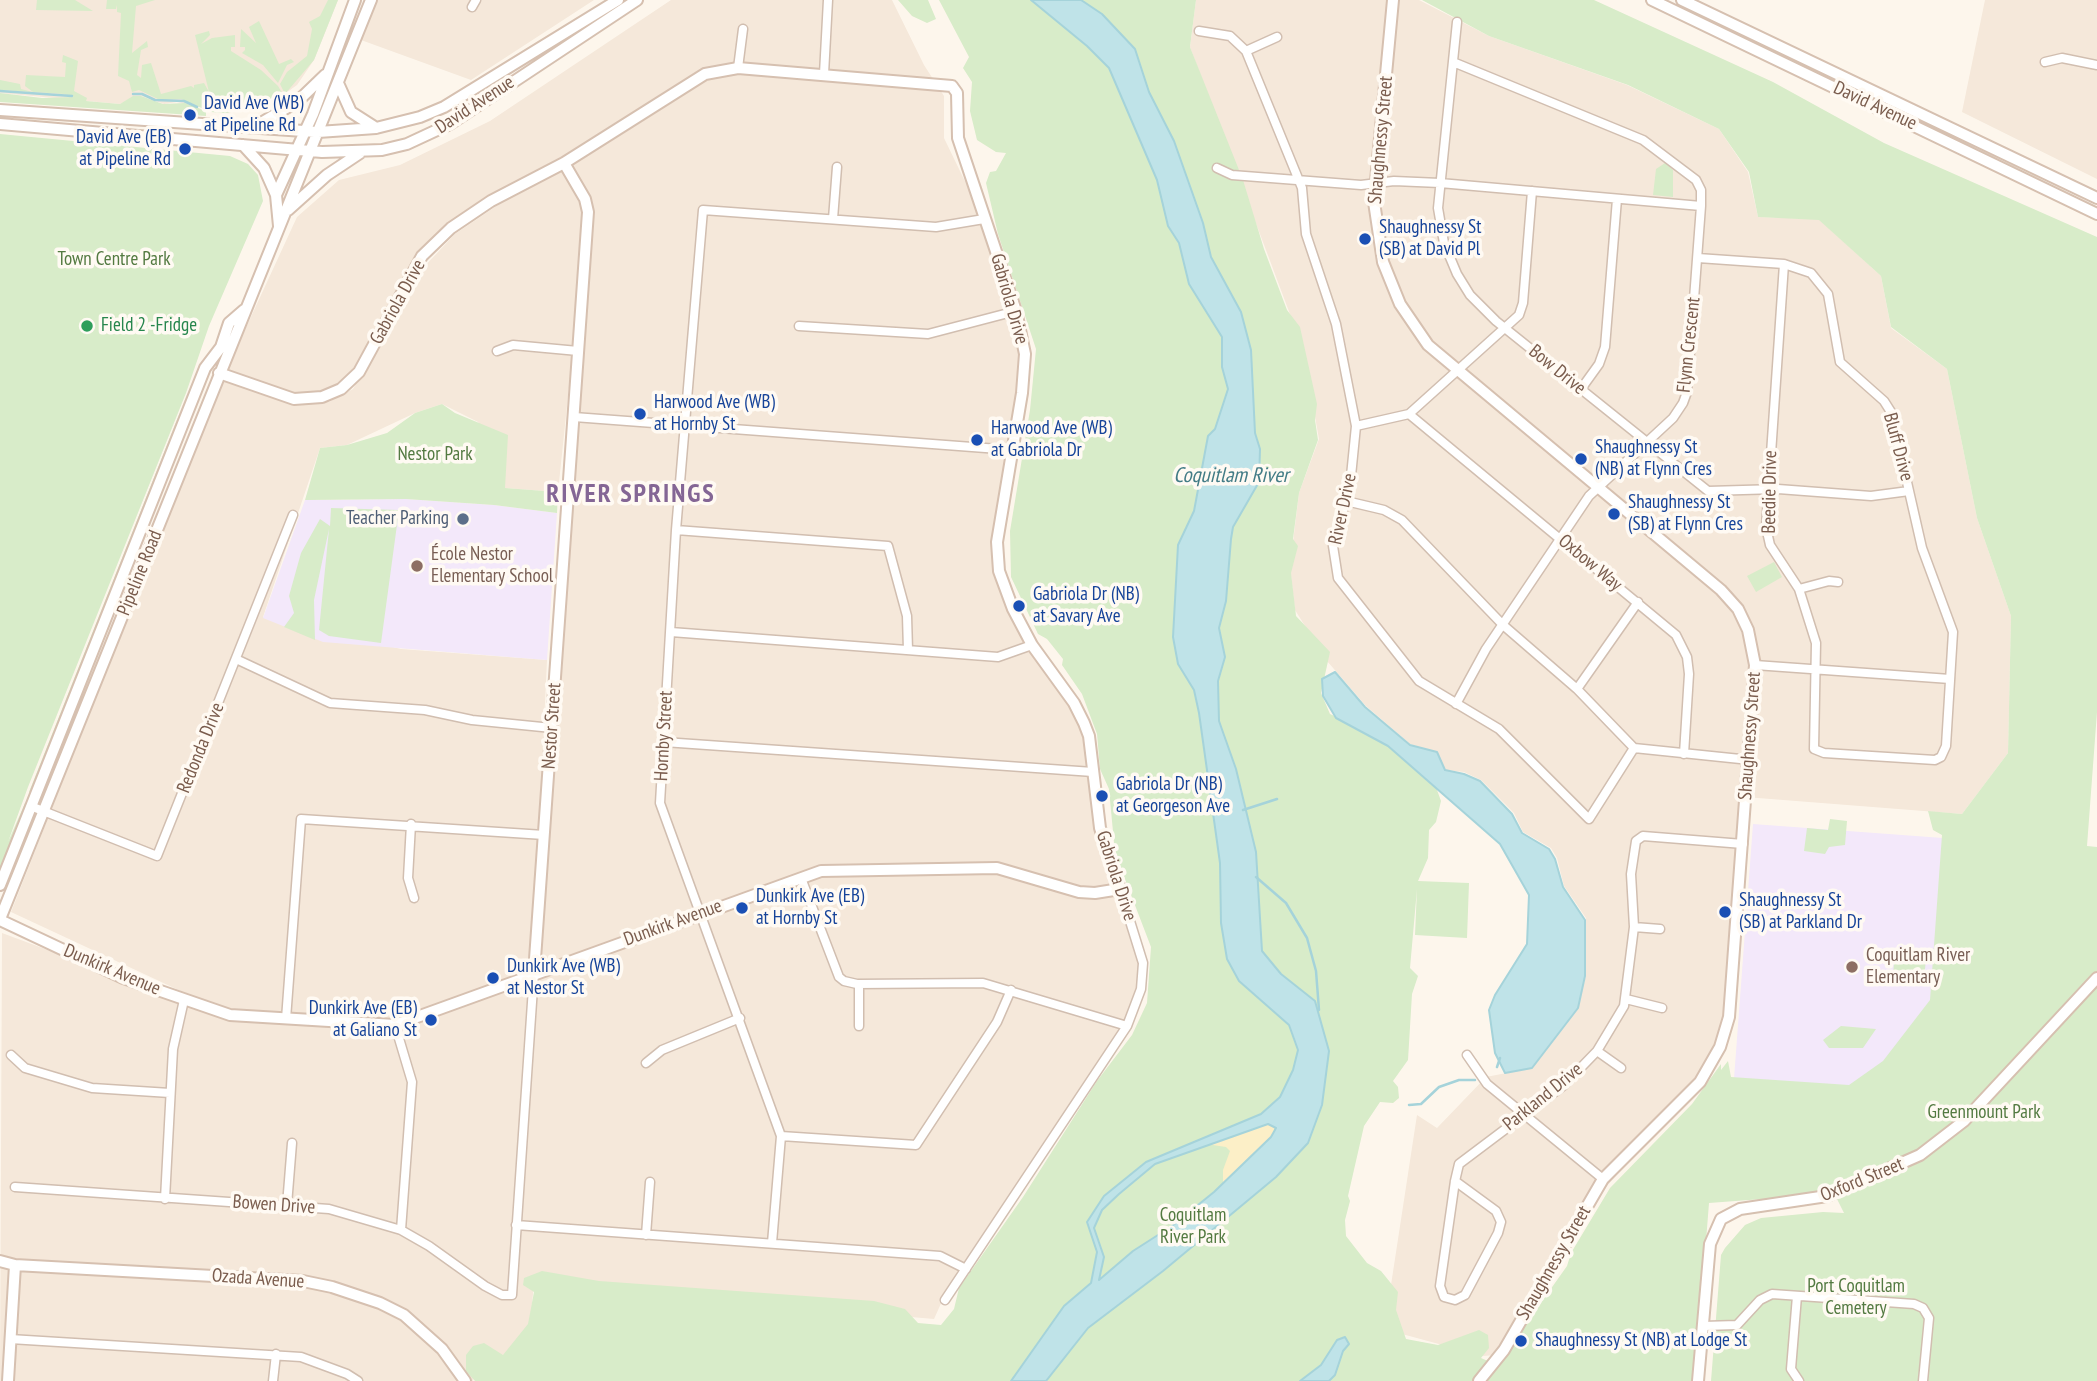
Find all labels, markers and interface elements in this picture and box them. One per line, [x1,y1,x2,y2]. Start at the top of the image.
street label: David Avenue [431,71,519,139]
street label: Shaughnessy Street [1364,75,1398,205]
street label: David Avenue [1830,77,1920,135]
place label: David Ave (WB) at Pipeline Rd [204,93,304,137]
marker: David Ave (WB) at Pipeline Rd [182,107,198,123]
place label: David Ave (EB) at Pipeline Rd [76,127,171,171]
marker: David Ave (EB) at Pipeline Rd [177,141,193,157]
place label: Shaughnessy St (SB) at David Pl [1379,217,1481,261]
marker: Shaughnessy St (SB) at David Pl [1357,231,1373,247]
park label: Town Centre Park [57,249,171,271]
street label: Gabriola Drive [985,251,1033,347]
street label: Gabriola Drive [365,256,431,348]
street label: Flynn Crescent [1673,296,1705,394]
place label: Field 2 -Fridge [101,315,197,337]
marker: Field 2 -Fridge [79,318,95,334]
street label: Bow Drive [1524,340,1590,400]
place label: Harwood Ave (WB) at Hornby St [654,392,775,436]
marker: Harwood Ave (WB) at Hornby St [632,406,648,422]
street label: Bluff Drive [1878,410,1918,484]
place label: Harwood Ave (WB) at Gabriola Dr [991,418,1112,462]
marker: Harwood Ave (WB) at Gabriola Dr [969,432,985,448]
place label: Shaughnessy St (NB) at Flynn Cres [1595,437,1712,481]
park label: Nestor Park [397,444,473,466]
street label: Beedie Drive [1758,450,1782,534]
marker: Shaughnessy St (NB) at Flynn Cres [1573,451,1589,467]
water label: Coquitlam River [1173,463,1289,489]
street label: River Drive [1324,471,1362,547]
district label: RIVER SPRINGS [548,479,714,511]
place label: Shaughnessy St (SB) at Flynn Cres [1628,492,1743,536]
marker: Shaughnessy St (SB) at Flynn Cres [1606,506,1622,522]
place label: Teacher Parking [346,508,449,530]
marker: Teacher Parking [455,511,471,527]
street label: Pipeline Road [113,527,167,619]
street label: Oxbow Way [1553,530,1627,596]
place label: École Nestor Elementary School [431,544,553,588]
marker: École Nestor Elementary School [409,558,425,574]
place label: Gabriola Dr (NB) at Savary Ave [1033,584,1139,628]
marker: Gabriola Dr (NB) at Savary Ave [1011,598,1027,614]
street label: Shaughnessy Street [1734,671,1766,801]
street label: Nestor Street [538,682,566,770]
street label: Hornby Street [650,690,678,782]
street label: Redonda Drive [173,700,229,796]
place label: Gabriola Dr (NB) at Georgeson Ave [1116,774,1230,818]
marker: Gabriola Dr (NB) at Georgeson Ave [1094,788,1110,804]
street label: Gabriola Drive [1091,828,1141,924]
place label: Dunkirk Ave (EB) at Hornby St [756,886,864,930]
place label: Shaughnessy St (SB) at Parkland Dr [1739,890,1862,934]
street label: Dunkirk Avenue [621,895,725,951]
marker: Dunkirk Ave (EB) at Hornby St [734,900,750,916]
marker: Shaughnessy St (SB) at Parkland Dr [1717,904,1733,920]
street label: Dunkirk Avenue [60,939,164,1001]
place label: Coquitlam River Elementary [1866,945,1970,989]
place label: Dunkirk Ave (WB) at Nestor St [507,956,620,1000]
marker: Coquitlam River Elementary [1844,959,1860,975]
marker: Dunkirk Ave (WB) at Nestor St [485,970,501,986]
place label: Dunkirk Ave (EB) at Galiano St [309,998,417,1042]
marker: Dunkirk Ave (EB) at Galiano St [423,1012,439,1028]
street label: Parkland Drive [1499,1058,1587,1136]
park label: Greenmount Park [1927,1102,2041,1124]
street label: Oxford Street [1817,1153,1907,1207]
street label: Bowen Drive [232,1191,316,1219]
street label: Shaughnessy Street [1512,1202,1596,1324]
park label: Coquitlam River Park [1160,1205,1226,1249]
street label: Ozada Avenue [211,1264,305,1294]
park label: Port Coquitlam Cemetery [1807,1276,1905,1320]
place label: Shaughnessy St (NB) at Lodge St [1535,1330,1747,1352]
marker: Shaughnessy St (NB) at Lodge St [1513,1333,1529,1349]

